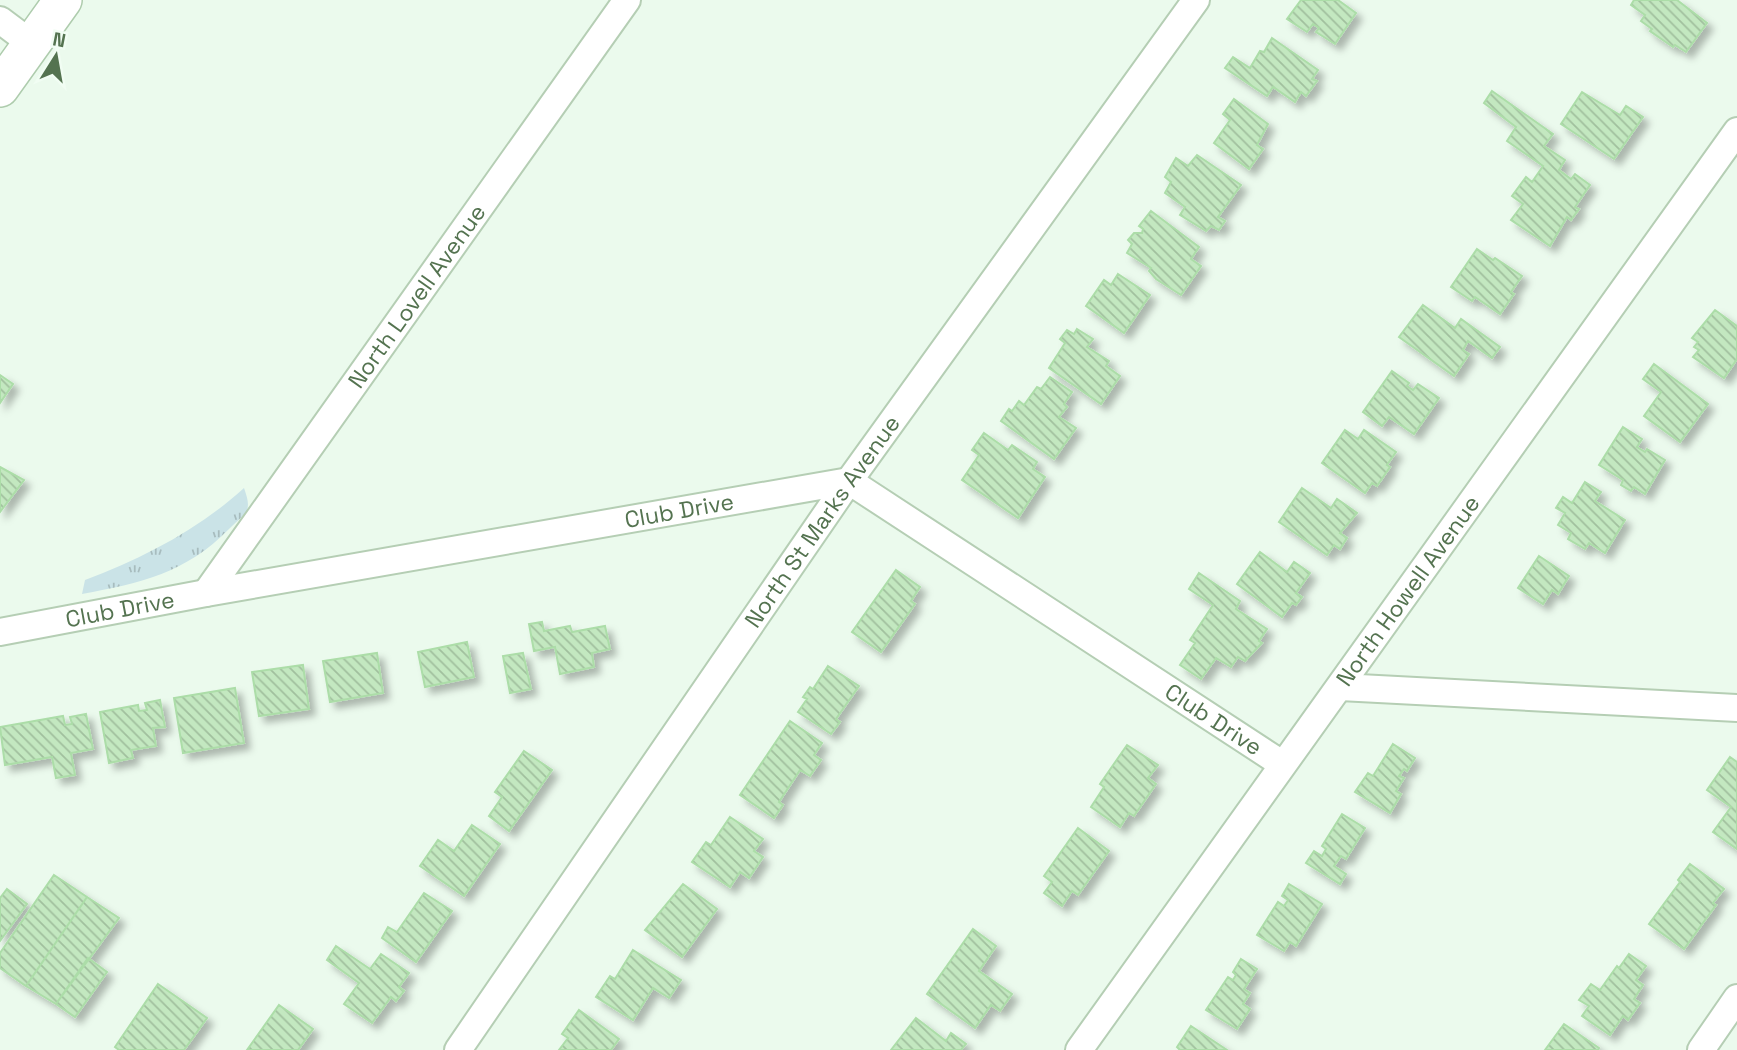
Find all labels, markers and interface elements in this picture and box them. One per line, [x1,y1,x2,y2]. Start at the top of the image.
north arrow [21,21,91,91]
text: N [51,26,68,53]
street label: North Lovell Avenue [341,198,492,394]
street label: North St Marks Avenue [738,409,907,633]
street label: Club Drive [622,486,736,535]
street label: North Howell Avenue [1329,489,1486,692]
street label: Club Drive [63,584,177,634]
street label: Club Drive [1159,677,1268,762]

